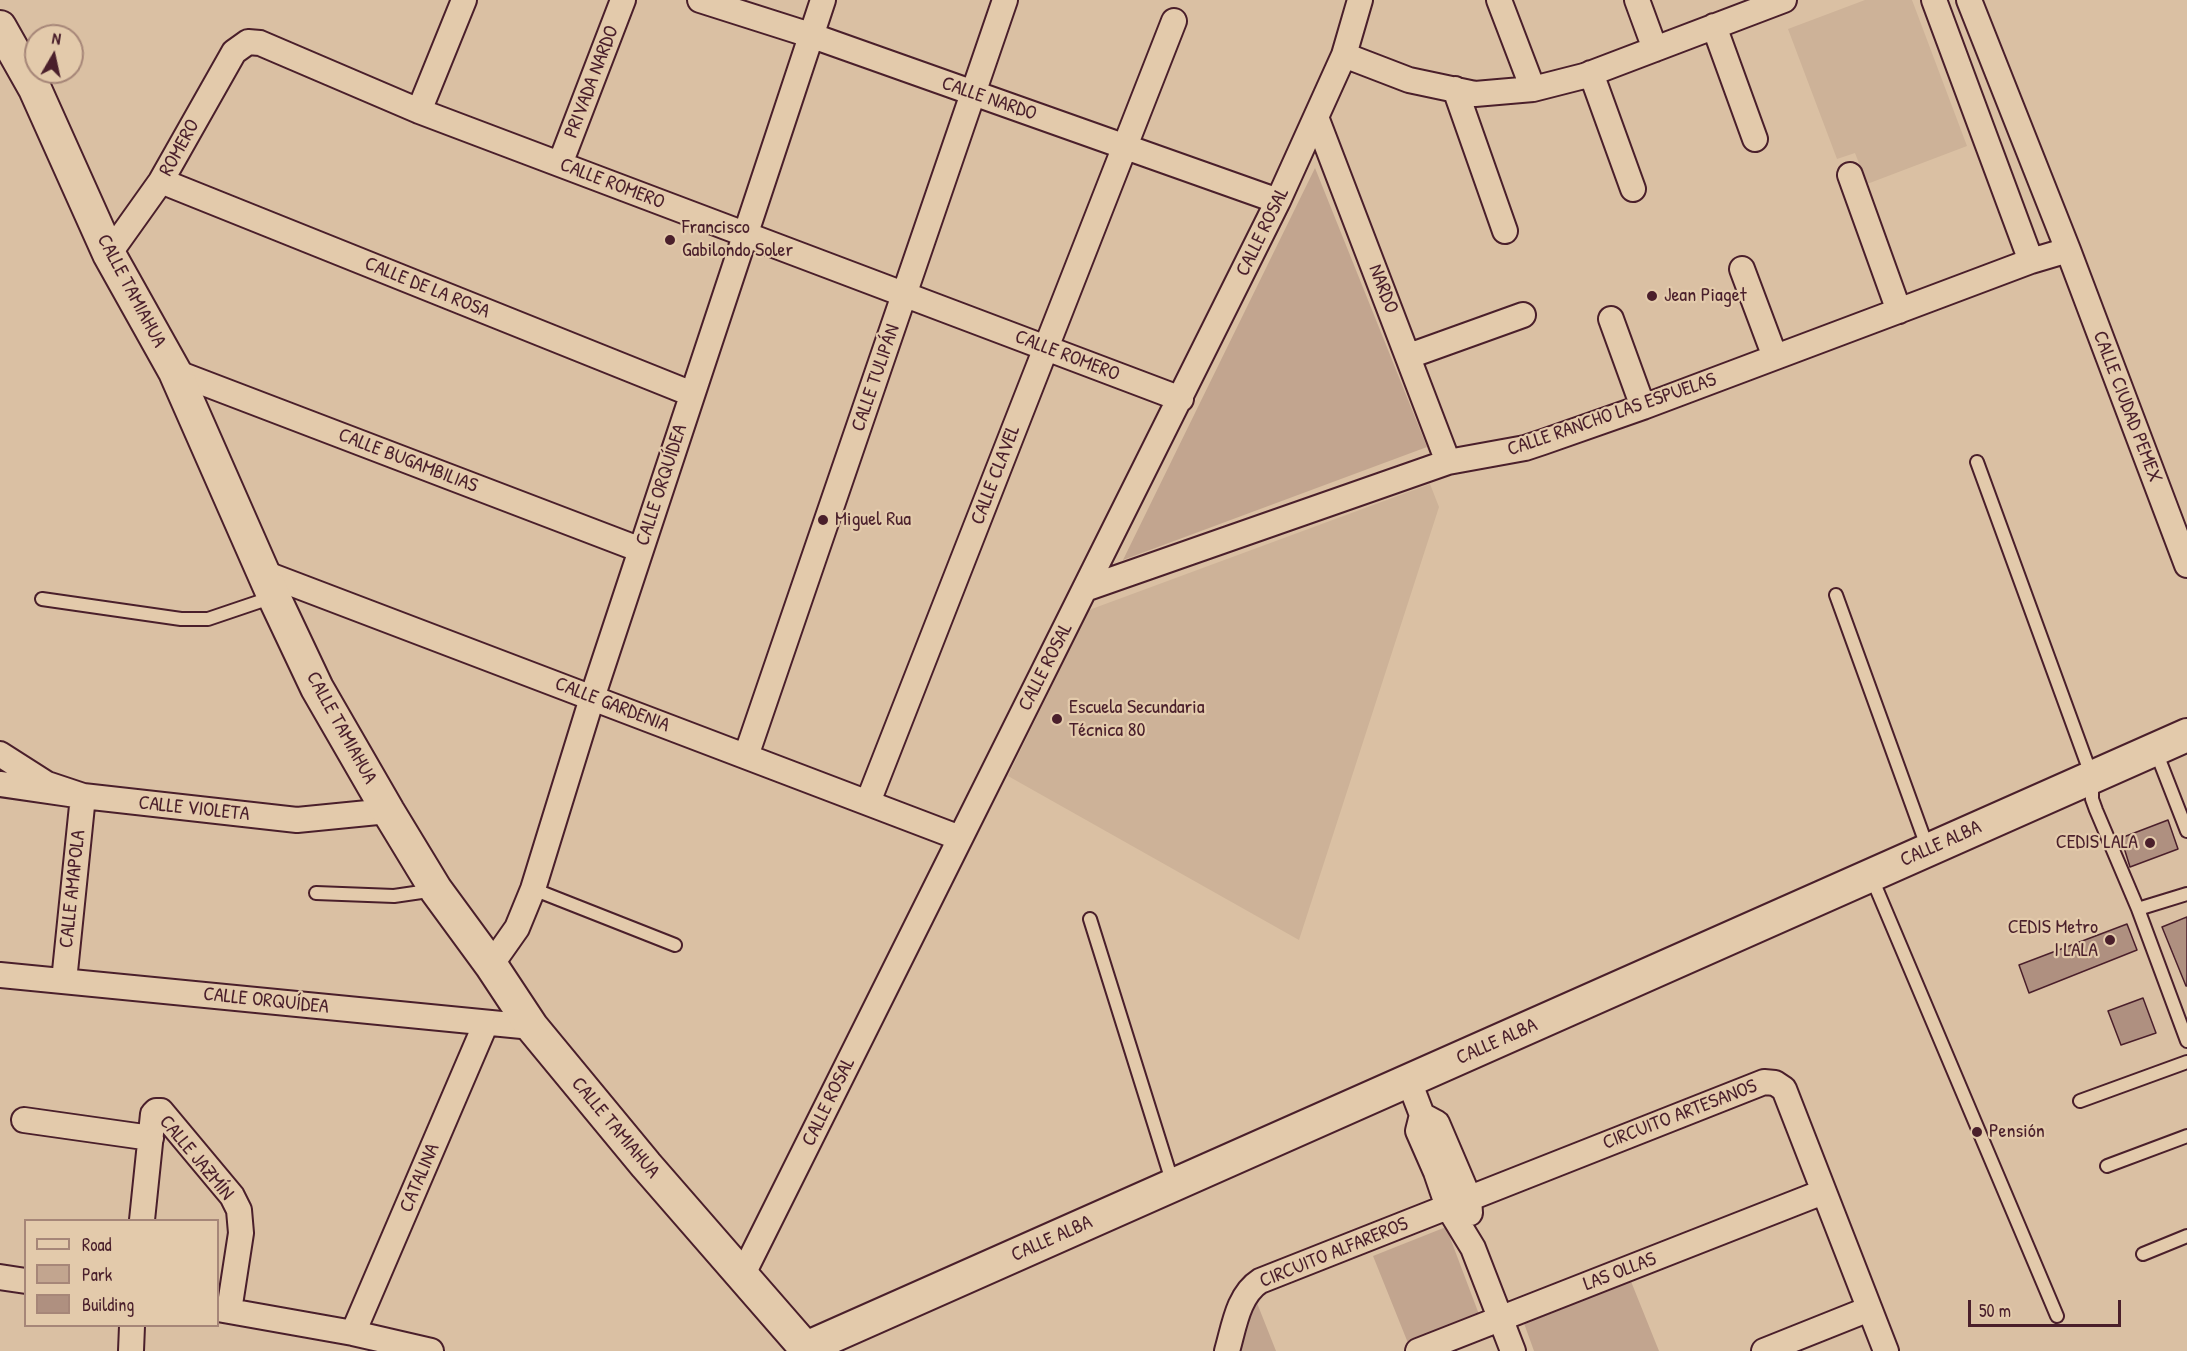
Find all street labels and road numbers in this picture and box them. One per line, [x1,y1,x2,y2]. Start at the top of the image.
street label: PRIVADA NARDO [560,22,624,142]
street label: CALLE NARDO [938,72,1040,126]
street label: ROMERO [155,115,205,181]
street label: CALLE ROMERO [556,153,668,215]
street label: CALLE ROSAL [1231,184,1295,280]
street label: CALLE TAMIAHUA [91,230,171,352]
street label: CALLE DE LA ROSA [361,252,493,324]
street label: NARDO [1363,261,1403,317]
street label: CALLE TULIPÁN [846,321,906,435]
street label: CALLE ROMERO [1011,325,1123,387]
street label: CALLE CIUDAD PEMEX [2087,328,2167,486]
street label: CALLE RANCHO LAS ESPUELAS [1504,368,1720,462]
street label: CALLE ORQUÍDEA [631,421,693,549]
street label: CALLE CLAVEL [966,422,1026,528]
street label: CALLE BUGAMBILIAS [335,423,481,499]
street label: CALLE ROSAL [1014,619,1078,715]
street label: CALLE TAMIAHUA [300,668,382,788]
street label: CALLE GARDENIA [551,672,673,738]
street label: CALLE VIOLETA [137,791,251,827]
street label: CALLE ALBA [1897,816,1985,872]
street label: CALLE AMAPOLA [55,829,91,949]
street label: CALLE ORQUÍDEA [202,982,330,1020]
street label: CALLE ALBA [1453,1014,1541,1070]
street label: CALLE ROSAL [797,1054,861,1150]
street label: CALLE TAMIAHUA [566,1073,664,1183]
street label: CIRCUITO ARTESANOS [1599,1075,1761,1155]
street label: CALLE JAZMÍN [154,1111,238,1205]
street label: CATALINA [395,1140,445,1216]
street label: CALLE ALBA [1008,1211,1096,1267]
street label: CIRCUITO ALFAREROS [1256,1212,1412,1294]
street label: LAS OLLAS [1580,1247,1660,1297]

